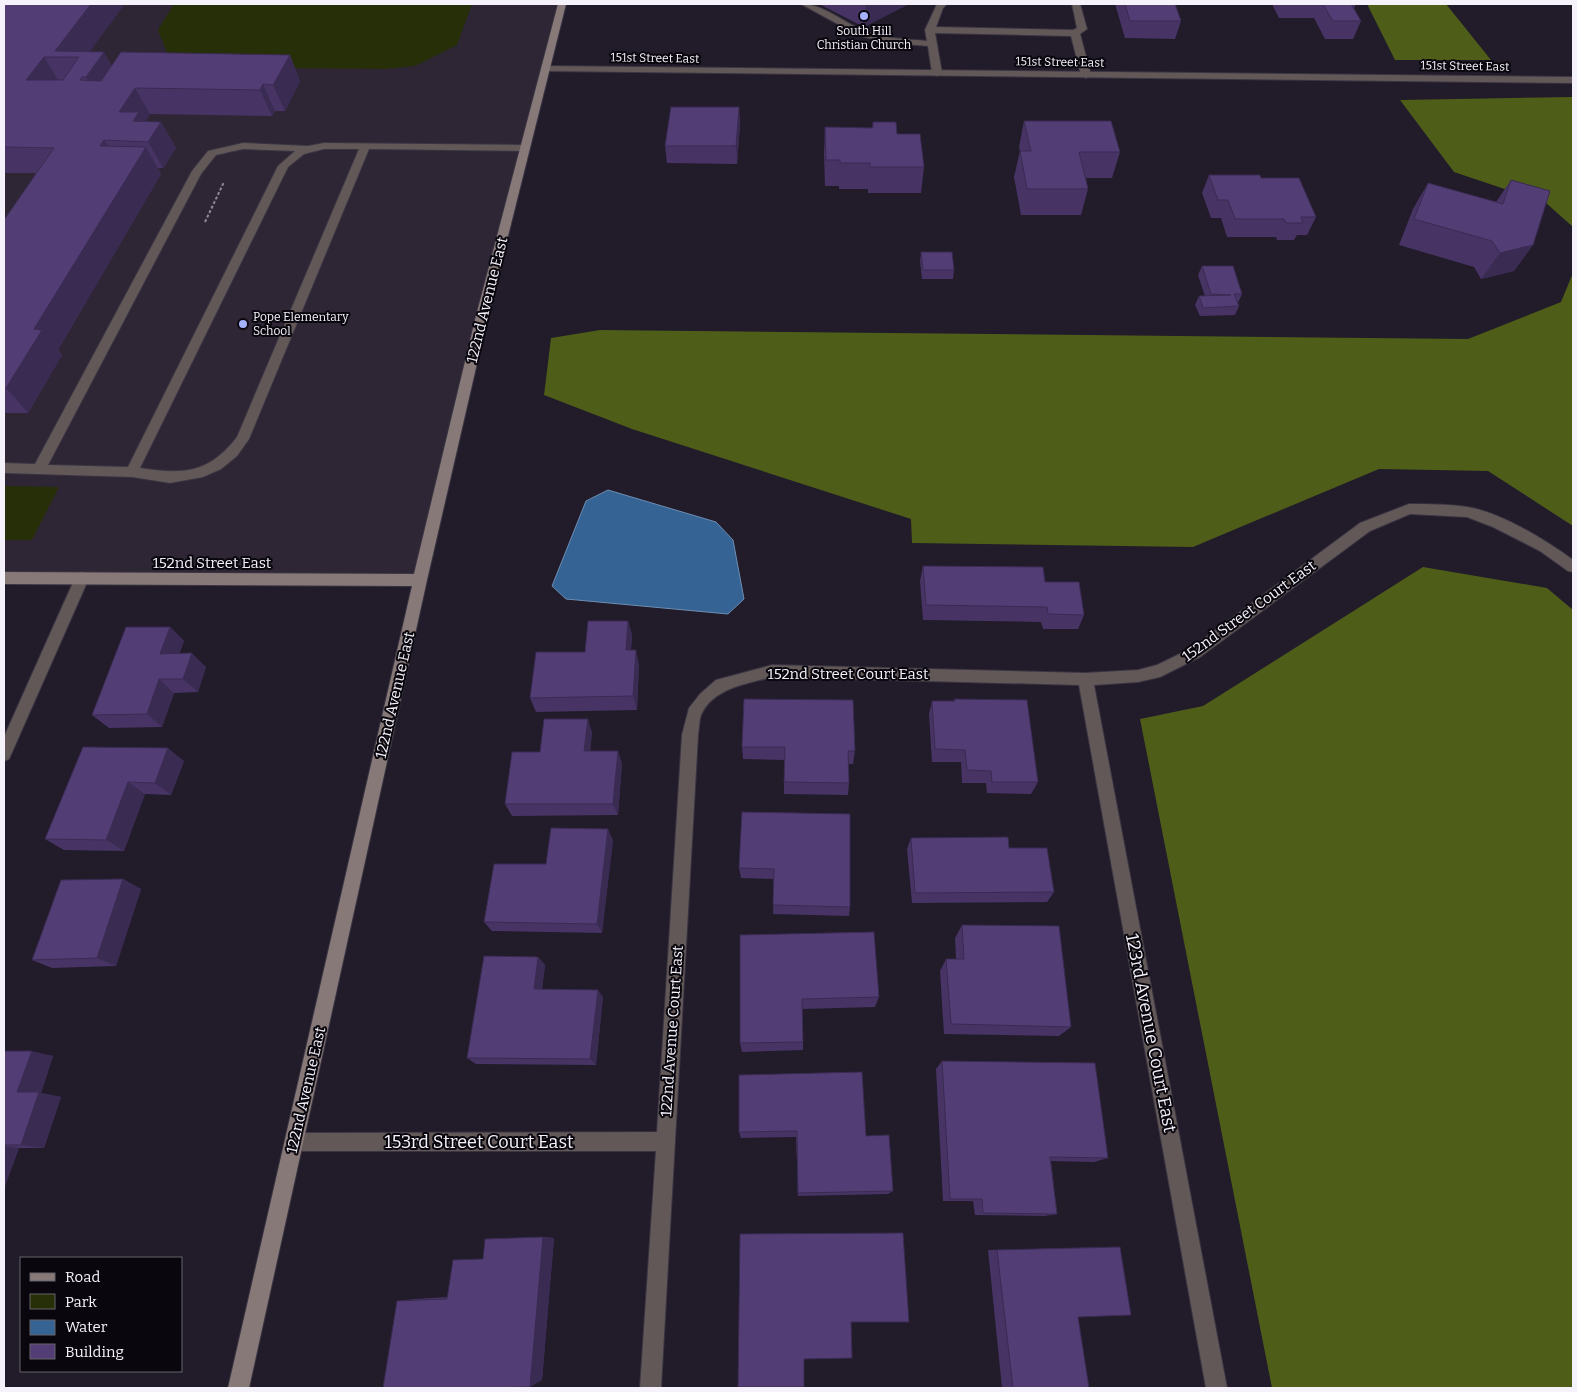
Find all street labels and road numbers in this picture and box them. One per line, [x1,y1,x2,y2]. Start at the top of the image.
street label: 151st Street East [611,50,700,66]
street label: 151st Street East [1016,54,1105,70]
street label: 151st Street East [1421,58,1510,74]
street label: 122nd Avenue East [463,235,512,365]
street label: 152nd Street East [153,554,272,572]
street label: 152nd Street Court East [1179,556,1320,666]
street label: 122nd Avenue East [372,629,418,760]
street label: 152nd Street Court East [768,665,929,683]
street label: 123rd Avenue Court East [1121,932,1181,1135]
street label: 122nd Avenue Court East [657,944,687,1117]
street label: 122nd Avenue East [283,1024,329,1155]
street label: 153rd Street Court East [384,1131,574,1153]

